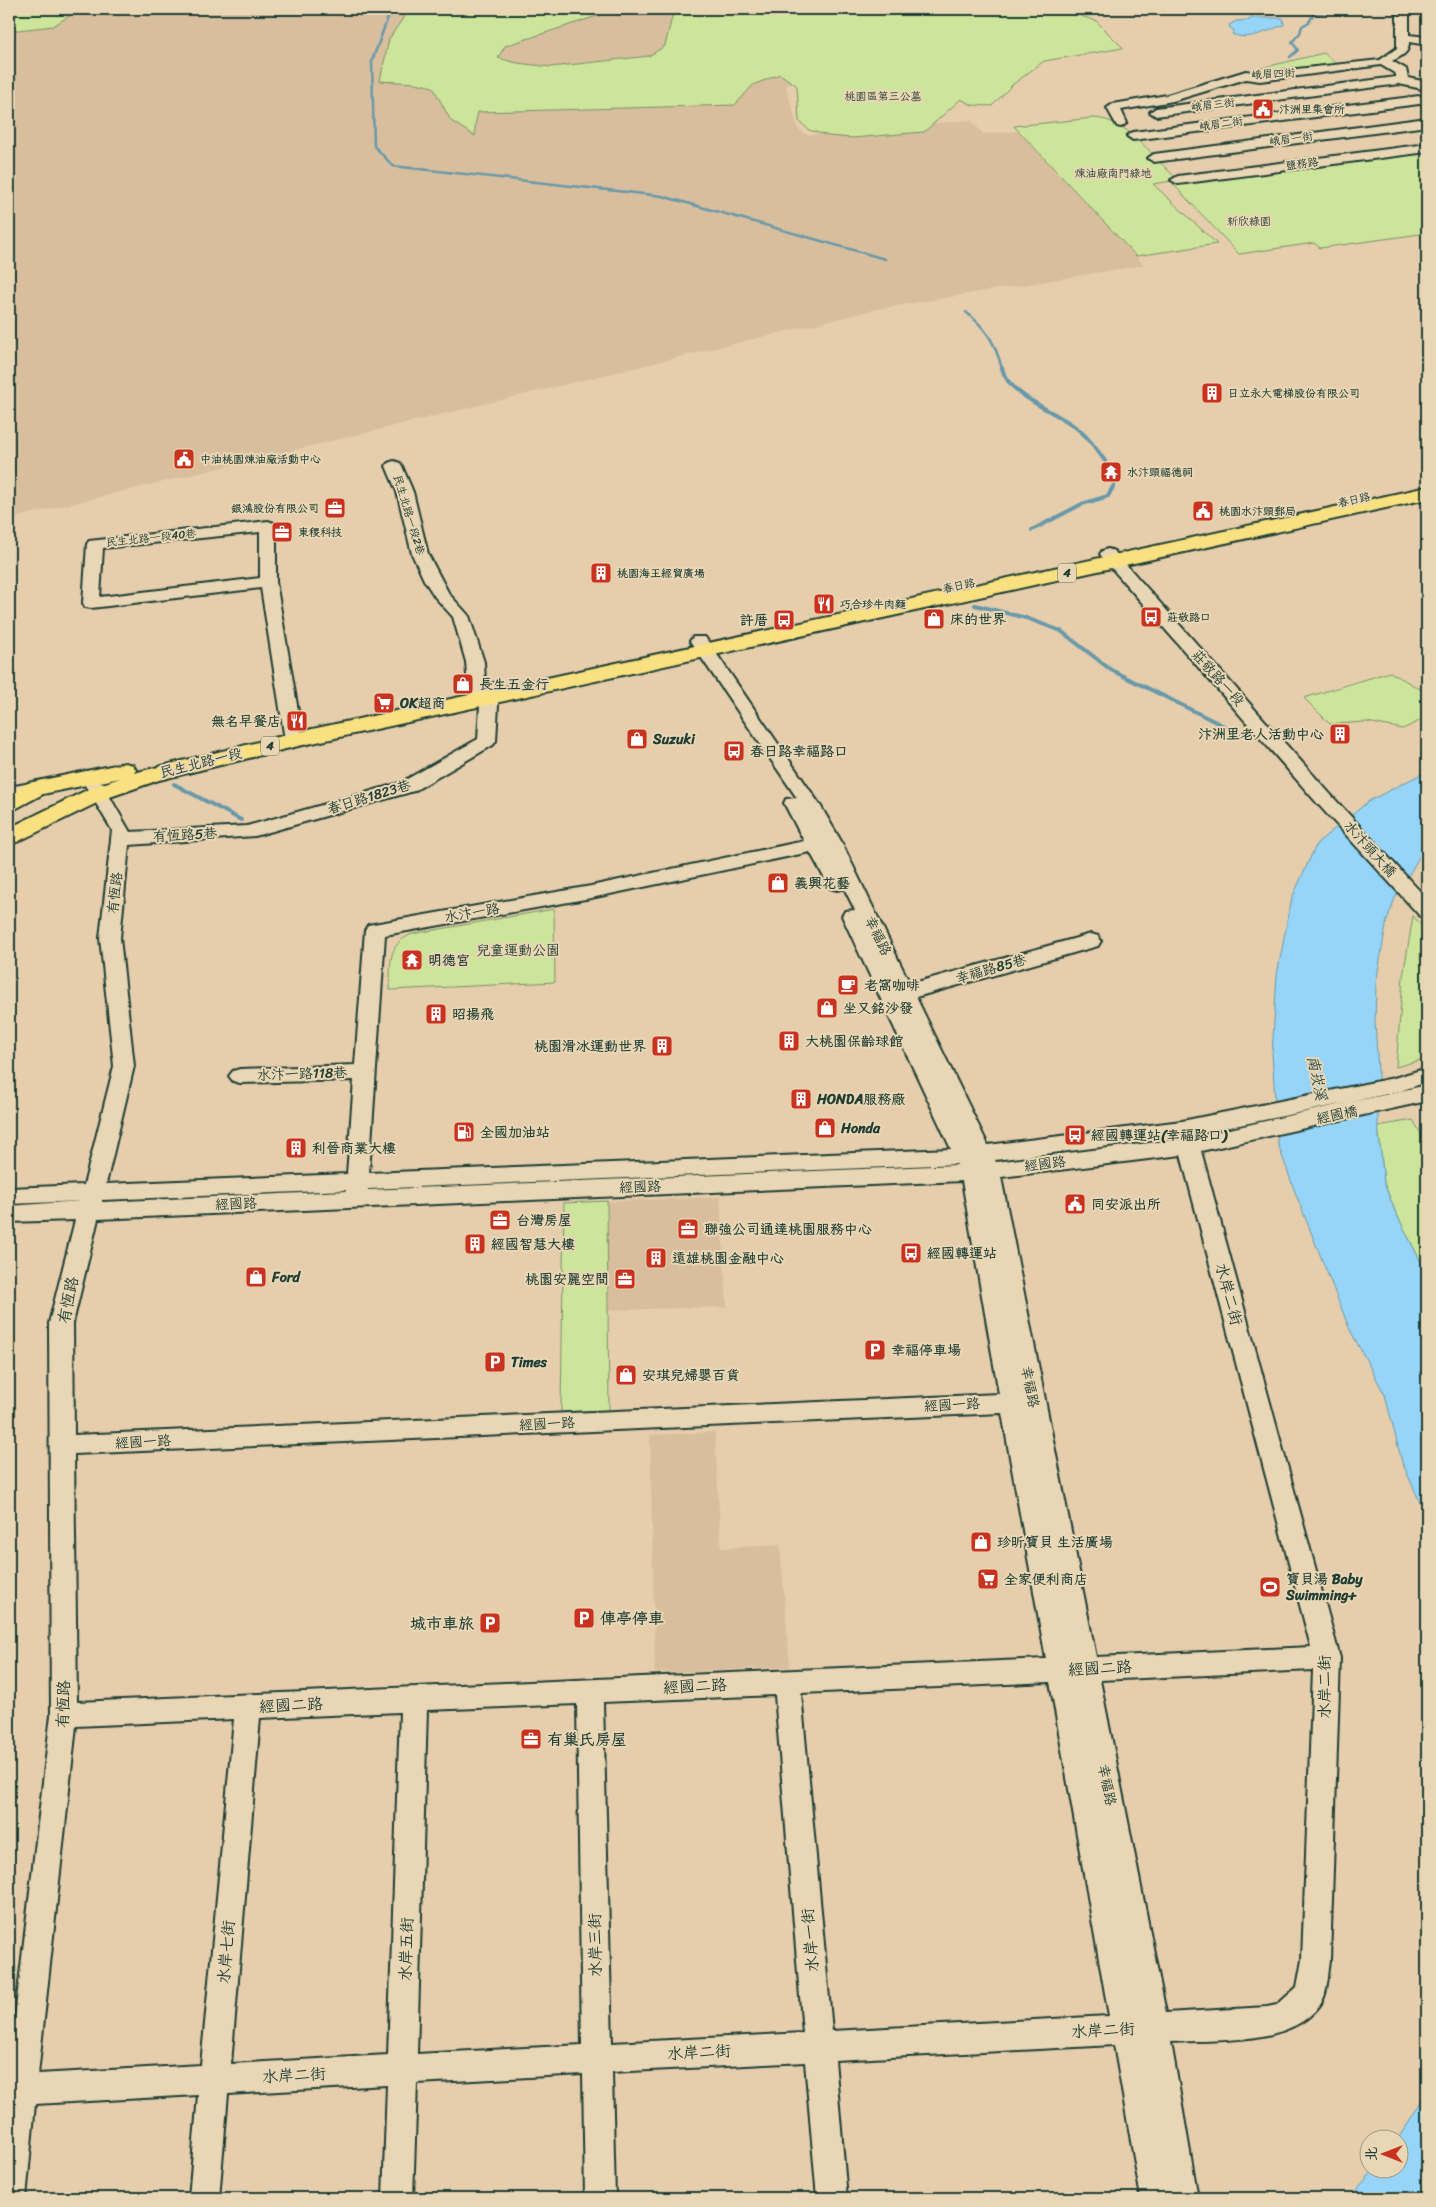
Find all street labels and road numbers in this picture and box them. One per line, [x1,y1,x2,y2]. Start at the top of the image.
street label: 峨眉四街 [1251,63,1296,85]
street label: 峨眉三街 [1190,93,1237,117]
street label: 峨眉二街 [1198,111,1245,136]
street label: 峨眉一街 [1268,126,1315,151]
street label: 鹽務路 [1284,152,1320,176]
street label: 民生北路一段2巷 [388,472,430,558]
street label: 春日路 [1336,487,1372,513]
street label: 民生北路一段40巷 [105,524,197,552]
road number: 4 [1058,564,1076,582]
street label: 春日路 [941,573,977,599]
street label: 莊敬路一段 [1185,644,1251,712]
road number: 4 [261,736,279,756]
street label: 民生北路一段 [157,741,245,785]
street label: 春日路1823巷 [324,772,415,822]
street label: 水汴頭大橋 [1337,815,1403,883]
street label: 有恆路5巷 [152,821,219,849]
street label: 有恆路 [100,871,130,915]
street label: 水汴一路 [442,896,502,930]
street label: 幸福路 [858,912,898,960]
street label: 幸福路85巷 [952,947,1030,991]
street label: 水汴一路118巷 [256,1060,349,1088]
street label: 經國橋 [1314,1098,1360,1132]
street label: 經國路 [1023,1149,1067,1179]
street label: 經國路 [619,1174,661,1200]
street label: 經國路 [214,1190,258,1218]
street label: 水岸二街 [1207,1259,1251,1329]
street label: 有恆路 [49,1274,87,1326]
street label: 幸福路 [1014,1364,1046,1410]
street label: 經國一路 [923,1391,981,1419]
street label: 經國一路 [518,1410,576,1438]
street label: 經國一路 [114,1428,172,1456]
street label: 經國二路 [1067,1652,1133,1684]
street label: 水岸二街 [1310,1655,1339,1719]
street label: 經國二路 [662,1670,728,1702]
street label: 有恆路 [48,1680,78,1728]
street label: 經國二路 [258,1689,324,1721]
street label: 幸福路 [1091,1762,1123,1808]
street label: 水岸一街 [793,1907,827,1973]
street label: 水岸三街 [580,1913,610,1977]
street label: 水岸五街 [390,1917,422,1981]
street label: 水岸七街 [209,1919,243,1985]
street label: 水岸二街 [1070,2014,1136,2046]
street label: 水岸二街 [666,2036,732,2068]
street label: 水岸二街 [261,2059,327,2091]

